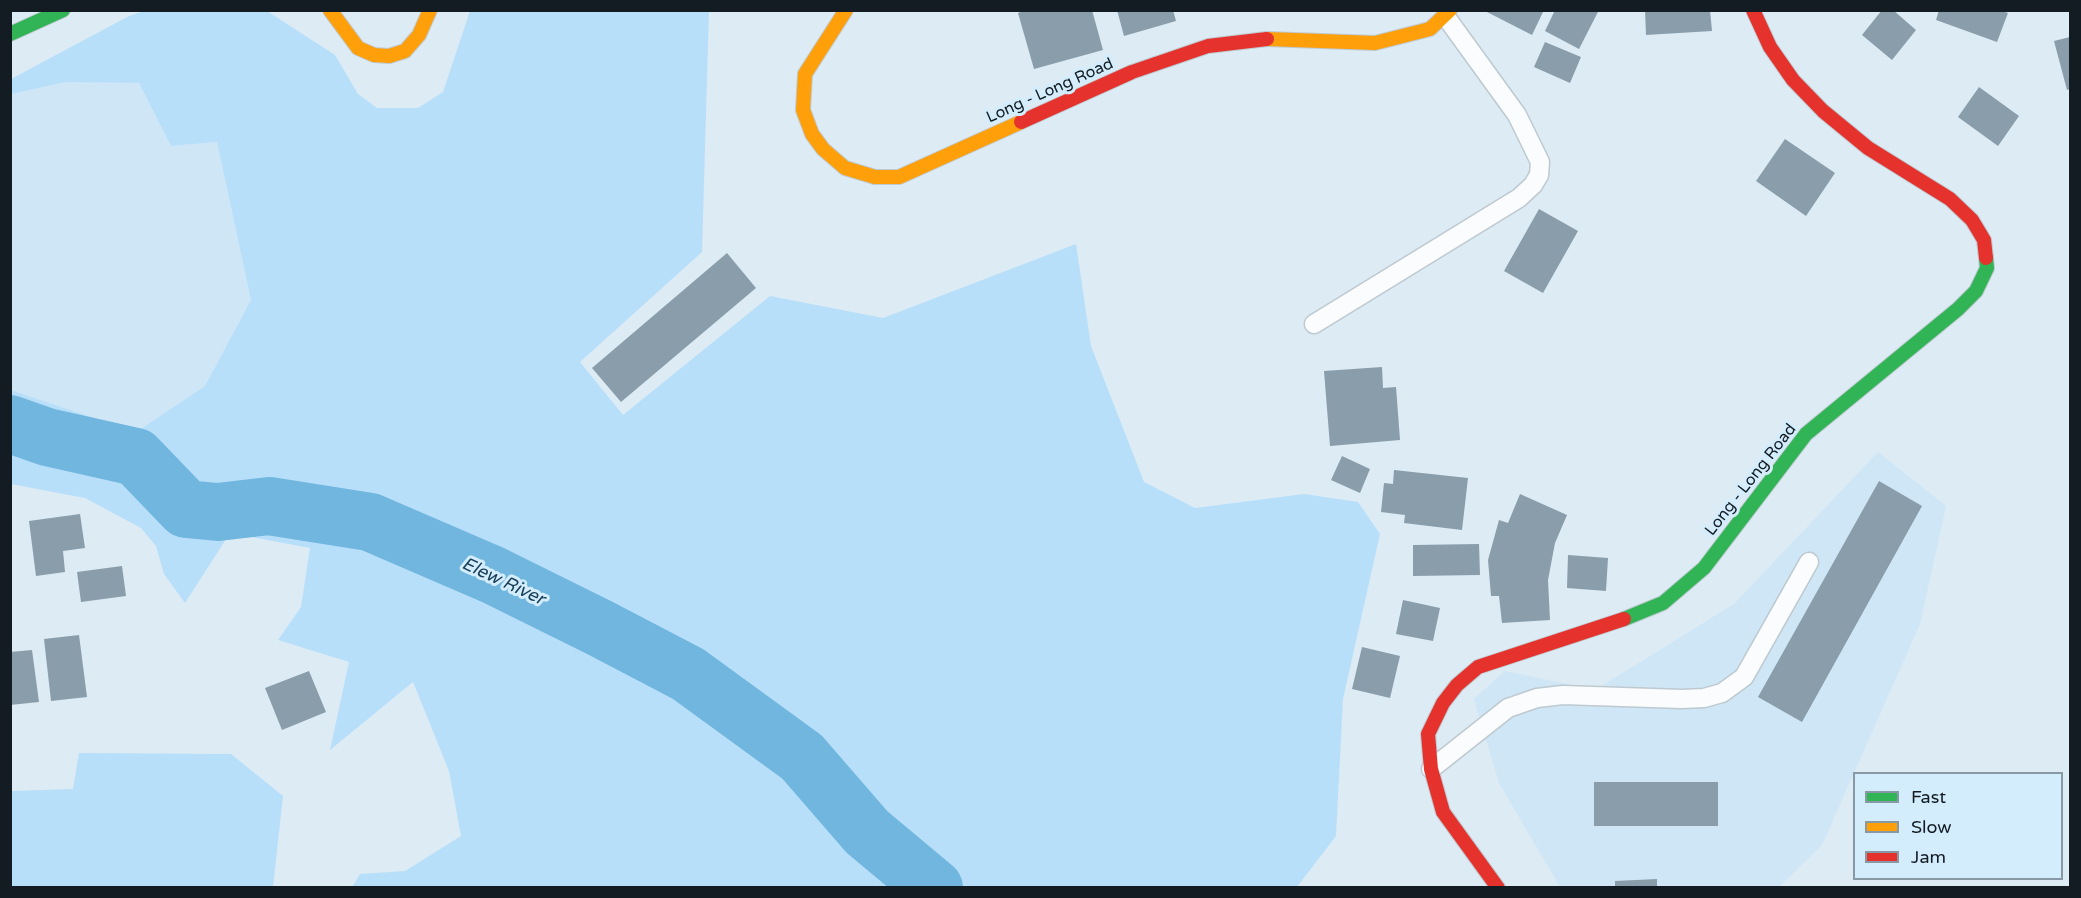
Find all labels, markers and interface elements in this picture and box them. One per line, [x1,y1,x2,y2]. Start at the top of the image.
street label: Long - Long Road [984,54,1116,128]
street label: Long - Long Road [1701,420,1801,540]
water label: Elew River [458,553,548,611]
legend [1853,772,2063,880]
text: Fast [1911,786,1946,808]
text: Slow [1911,816,1952,838]
text: Jam [1911,846,1946,868]

